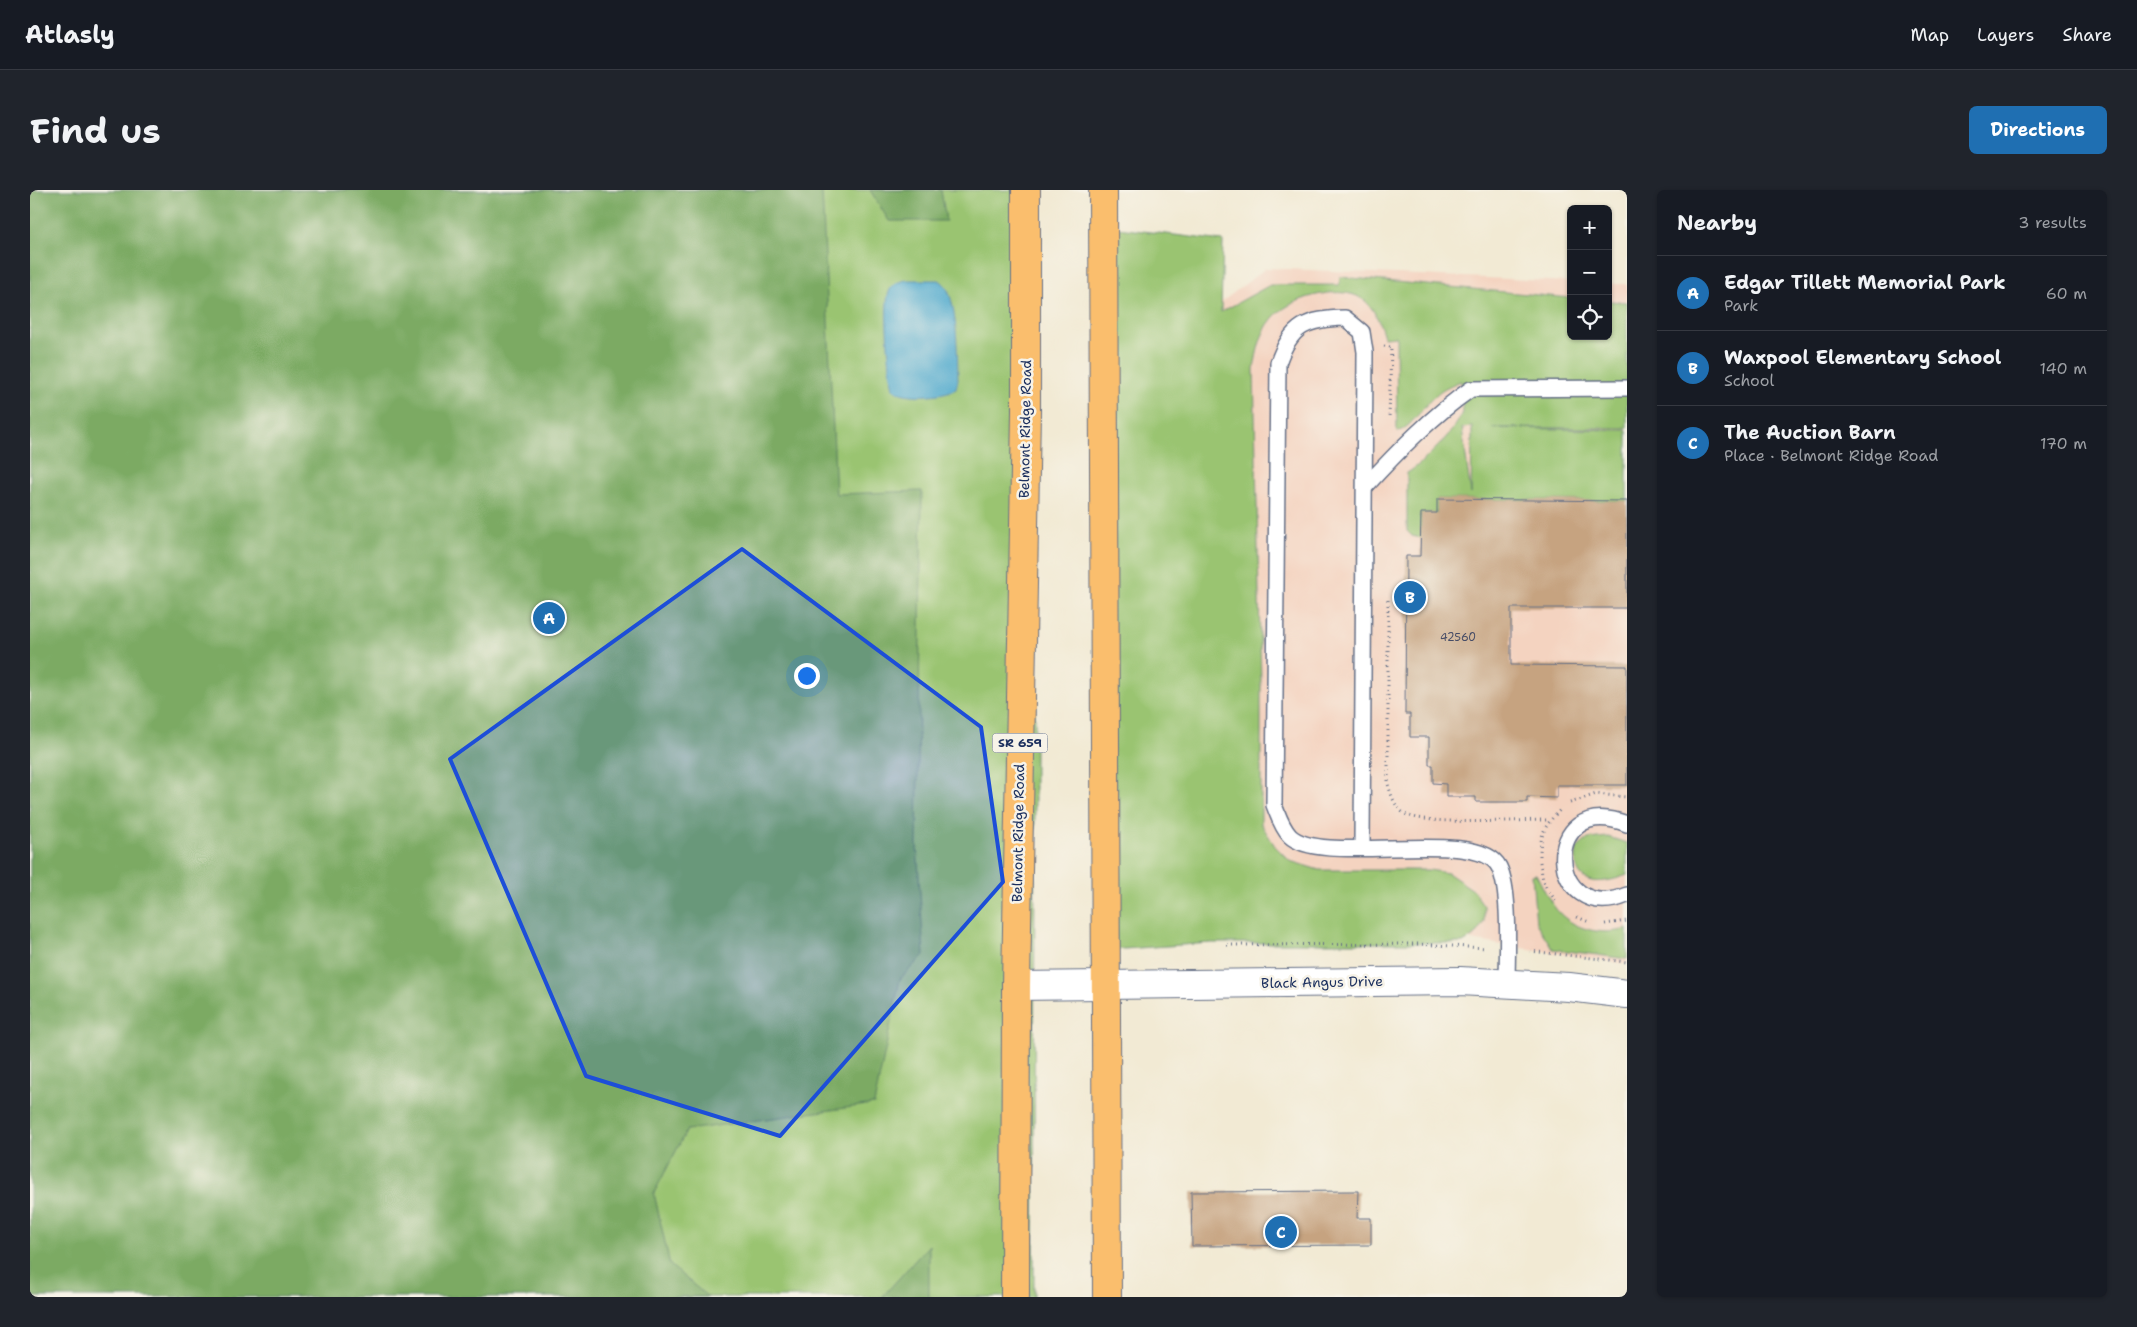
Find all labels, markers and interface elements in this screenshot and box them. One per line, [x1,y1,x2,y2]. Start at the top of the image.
text: Atlasly [25,19,115,51]
text: Map [1911,23,1949,47]
text: Layers [1977,23,2034,47]
text: Share [2062,23,2112,47]
button: Directions [1969,106,2107,154]
text: Find us [30,107,161,154]
map controls [1567,205,1612,340]
button: + [1567,205,1612,250]
text: Nearby [1677,209,1757,237]
text: 3 results [2018,212,2087,233]
button: − [1567,250,1612,295]
text: Edgar Tillett Memorial Park [1724,270,2006,295]
text: A [1687,283,1699,304]
text: 60 m [2046,283,2087,304]
button: locate [1567,295,1612,340]
text: Park [1724,295,1758,316]
text: Waxpool Elementary School [1724,345,2001,370]
text: B [1688,358,1698,379]
text: 140 m [2040,358,2087,379]
street label: Belmont Ridge Road [1015,360,1035,498]
text: School [1724,370,1774,391]
text: The Auction Barn [1724,420,1896,445]
text: C [1688,433,1698,454]
text: 170 m [2040,433,2087,454]
text: Place · Belmont Ridge Road [1724,445,1938,466]
pin: B [1394,578,1426,616]
pin: A [533,599,565,637]
house number: 42560 [1440,630,1476,645]
your location [794,663,820,689]
road number: SR 659 [992,734,1048,752]
street label: Belmont Ridge Road [1008,764,1028,902]
street label: Black Angus Drive [1261,972,1383,992]
pin: C [1265,1213,1297,1251]

